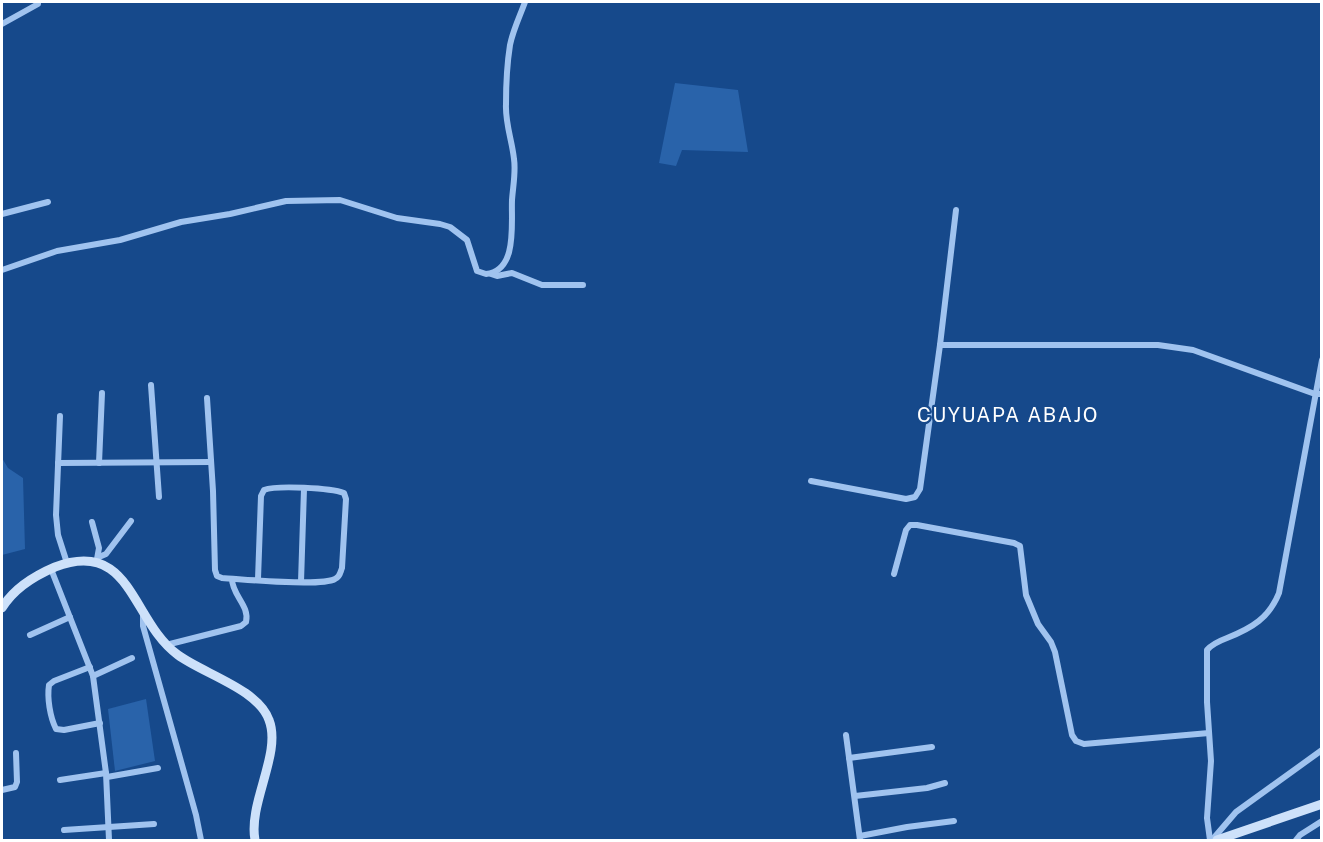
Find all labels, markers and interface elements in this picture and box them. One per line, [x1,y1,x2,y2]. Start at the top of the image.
district label: CUYUAPA ABAJO [917,403,1099,427]

